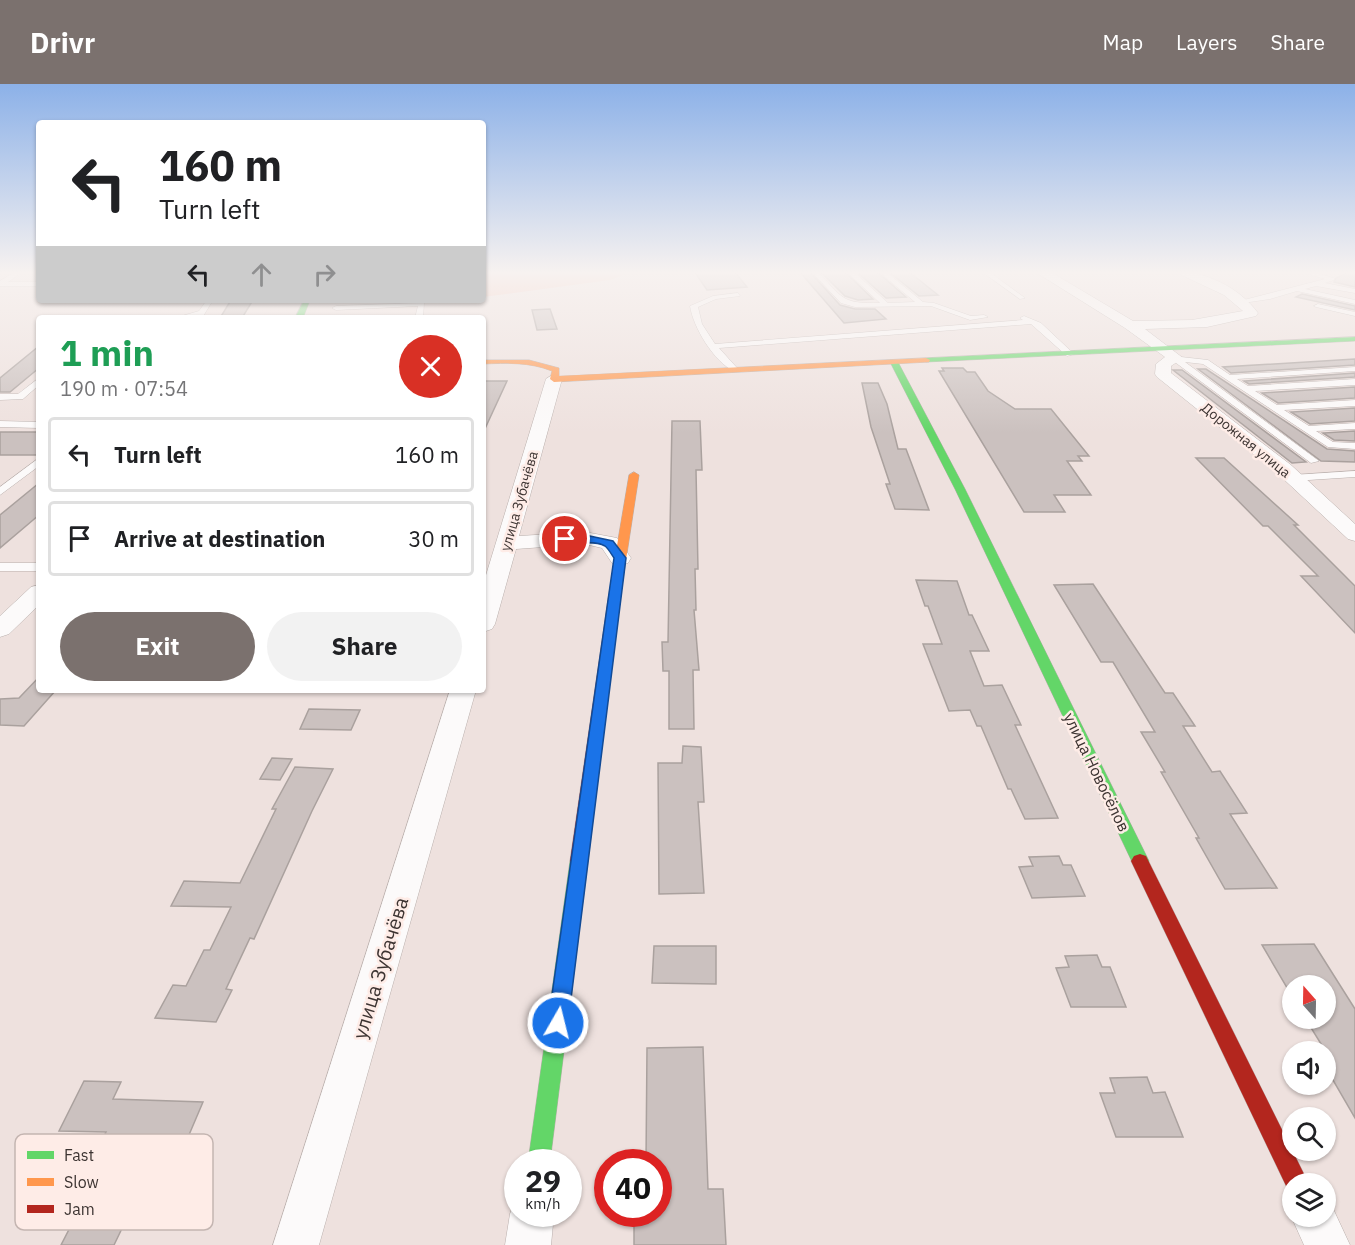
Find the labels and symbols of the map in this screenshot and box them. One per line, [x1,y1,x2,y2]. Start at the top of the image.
street label: Дорожная улица [1198,398,1295,482]
street label: улица Зубачёва [496,449,542,553]
pin [539,513,590,564]
street label: улица Новосёлов [1060,709,1134,835]
street label: улица Зубачёва [346,893,415,1042]
north arrow [1282,975,1336,1029]
position arrow [526,991,590,1055]
legend [15,1134,213,1230]
text: Fast [64,1145,94,1165]
speed limit sign: 40 [594,1149,672,1227]
text: Slow [64,1172,99,1192]
text: Jam [64,1199,95,1219]

